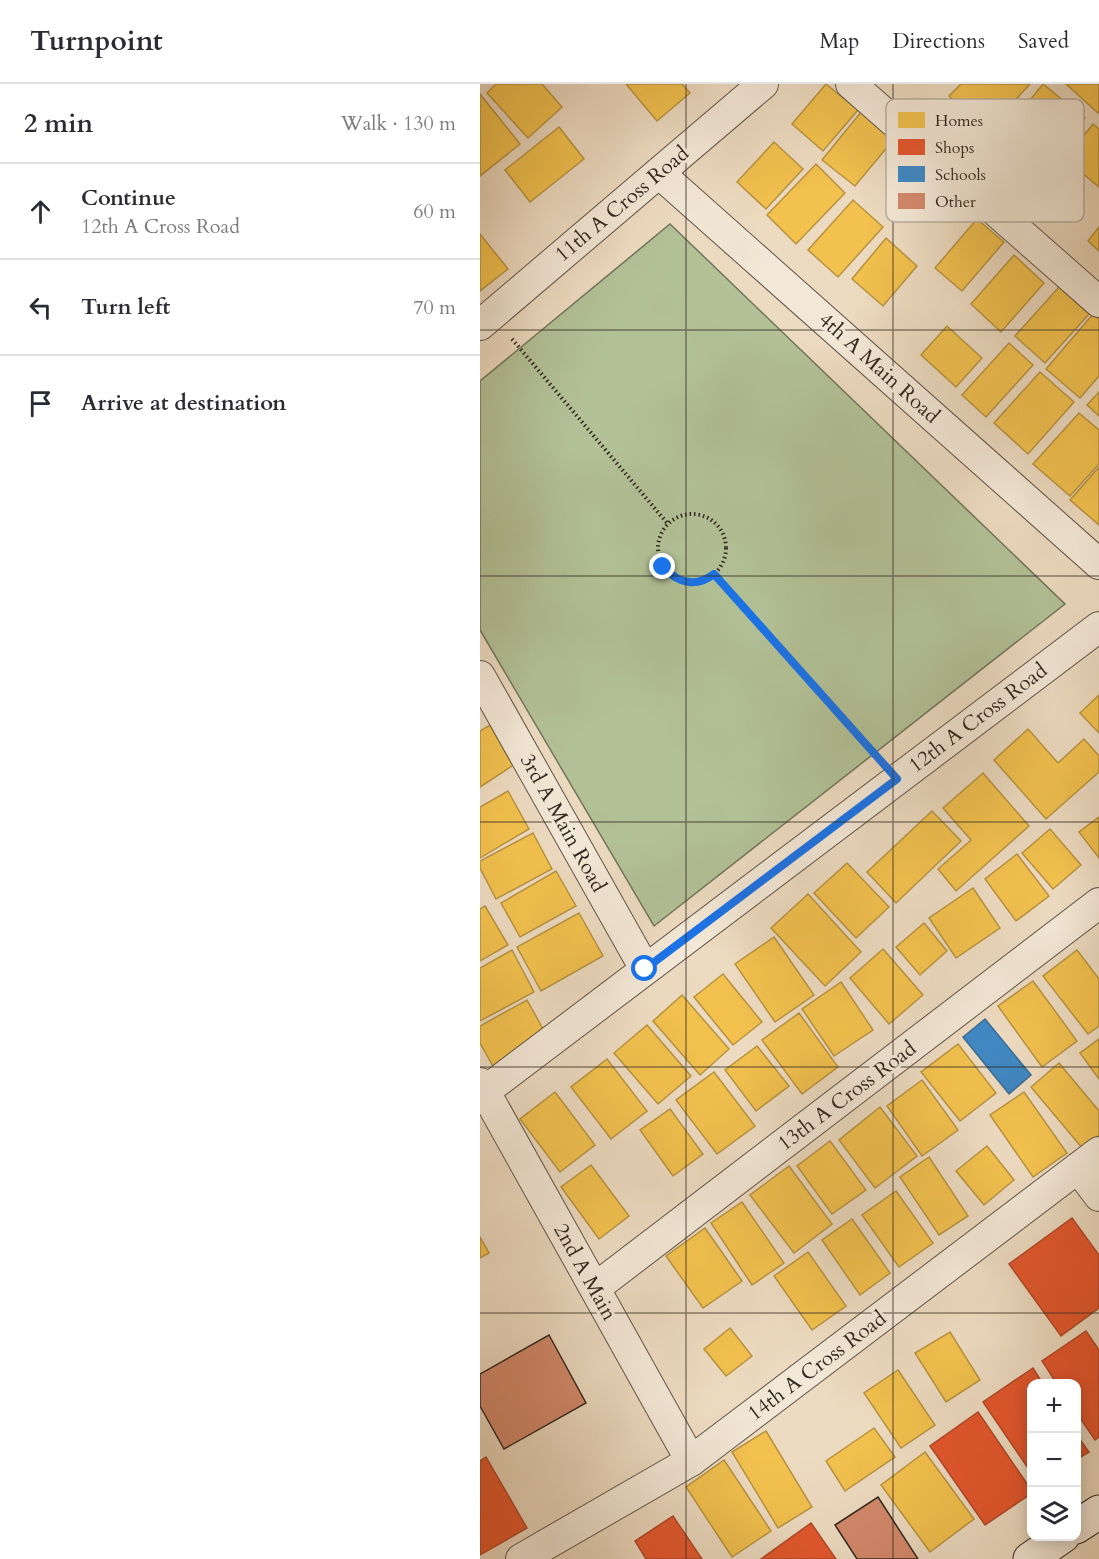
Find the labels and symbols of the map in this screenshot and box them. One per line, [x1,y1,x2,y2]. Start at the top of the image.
legend [886,99,1084,222]
text: Homes [935,110,983,132]
text: Shops [935,137,974,159]
street label: 11th A Cross Road [549,139,695,269]
text: Schools [935,164,986,186]
text: Other [935,191,976,213]
street label: 4th A Main Road [812,306,946,430]
route end [649,553,675,579]
street label: 12th A Cross Road [903,656,1053,780]
street label: 3rd A Main Road [513,748,613,898]
route start [631,955,657,981]
street label: 13th A Cross Road [772,1034,922,1158]
street label: 2nd A Main [546,1218,624,1326]
street label: 14th A Cross Road [742,1304,892,1428]

